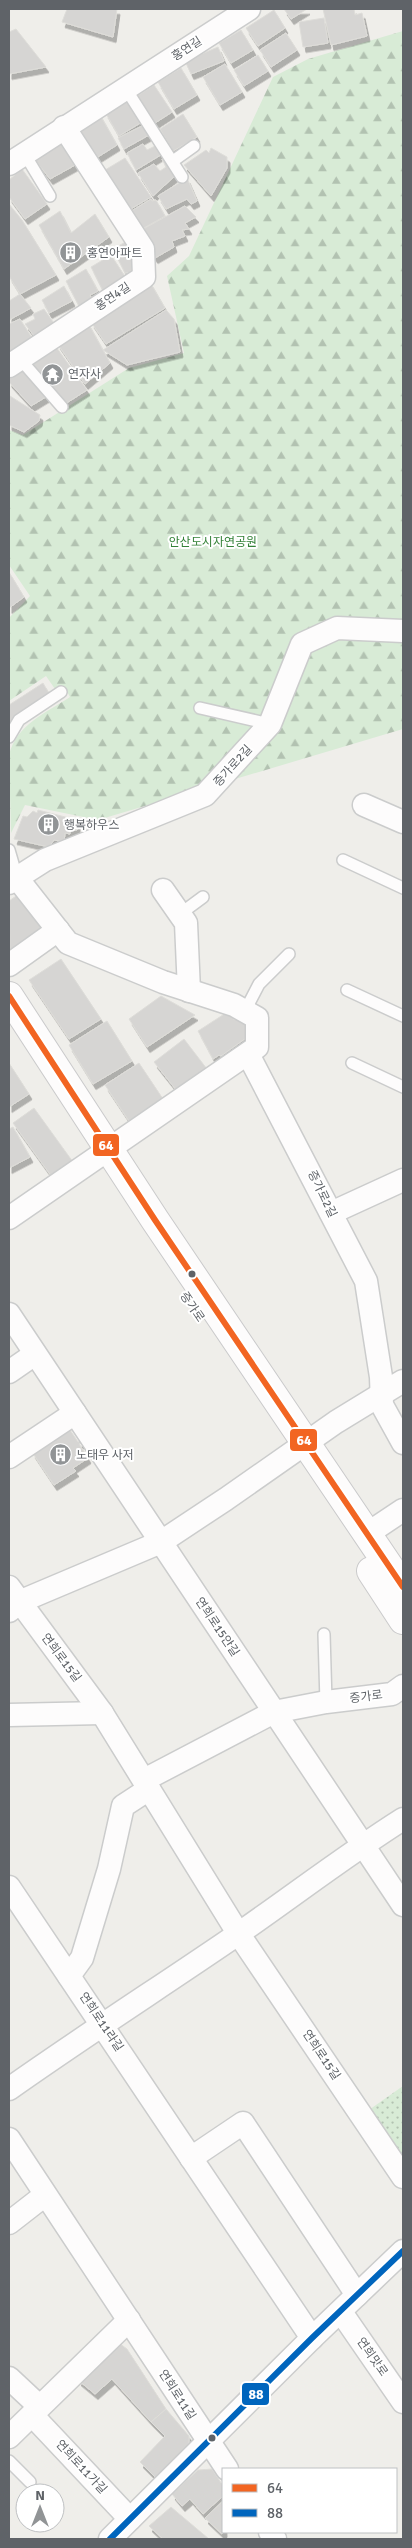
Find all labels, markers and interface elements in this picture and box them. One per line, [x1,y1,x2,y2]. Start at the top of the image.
street label: 홍연길 [169,34,205,64]
building icon: 홍연아파트 [59,241,83,265]
place label: 홍연아파트 [87,246,142,261]
street label: 홍연4길 [92,280,134,314]
temple icon: 연자사 [40,362,64,386]
place label: 연자사 [68,367,101,382]
park label: 안산도시자연공원 [169,535,257,550]
street label: 증가로2길 [210,742,256,790]
building icon: 행복하우스 [36,813,60,837]
place label: 행복하우스 [64,818,119,833]
line badge: 64 [92,1133,120,1157]
text: 64 [98,1137,114,1154]
street label: 증가로2길 [304,1168,340,1220]
unlabelled marker [187,1269,197,1279]
street label: 증가로 [177,1289,207,1325]
line badge: 64 [289,1428,318,1452]
text: 64 [296,1432,312,1449]
building icon: 노태우 사저 [48,1443,72,1467]
place label: 노태우 사저 [76,1448,134,1463]
street label: 연희로15안길 [192,1595,242,1659]
street label: 연희로15길 [38,1631,84,1685]
street label: 증가로 [349,1688,383,1706]
street label: 연희로11라길 [76,1990,126,2054]
street label: 연희로15길 [299,2027,343,2083]
street label: 연희맛로 [353,2335,391,2379]
street label: 연희로11길 [155,2367,199,2423]
line badge: 88 [241,2382,270,2406]
text: 88 [248,2386,264,2403]
unlabelled marker [207,2433,217,2443]
street label: 연희로11가길 [52,2437,110,2497]
legend [222,2468,397,2533]
text: 64 [267,2479,283,2497]
north arrow [15,2483,65,2533]
text: N [35,2487,45,2504]
text: 88 [267,2504,283,2522]

